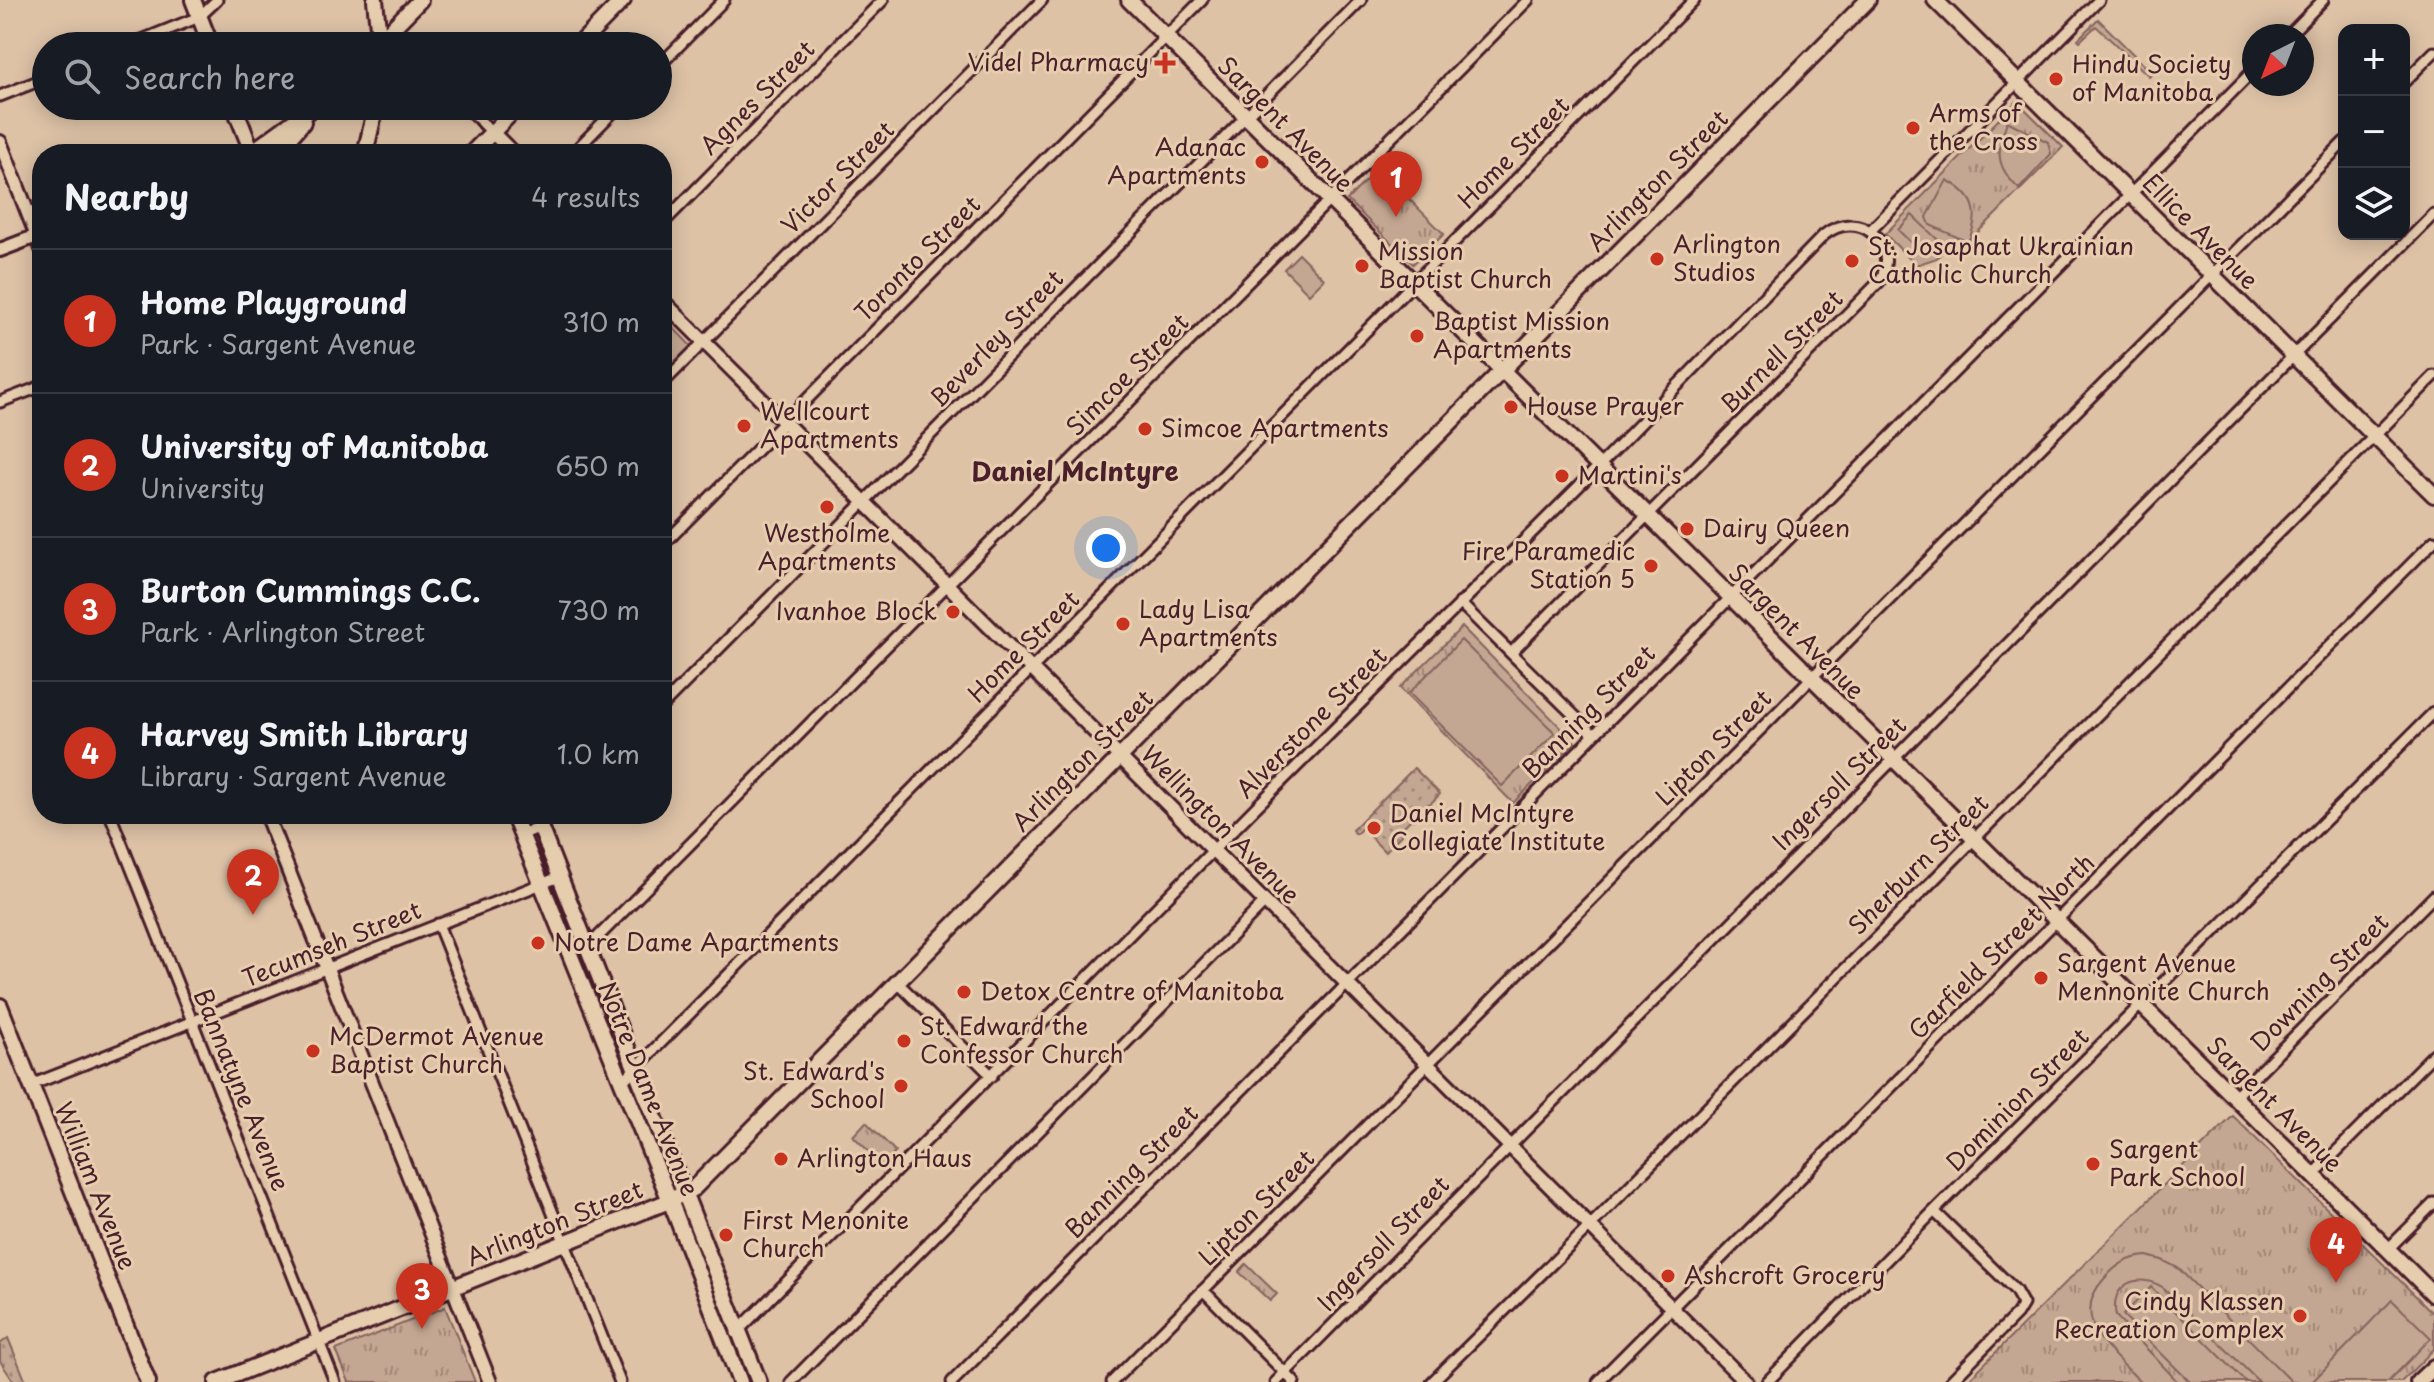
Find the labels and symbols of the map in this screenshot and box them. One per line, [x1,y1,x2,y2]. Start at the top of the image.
north arrow [2242,24,2314,96]
street label: Agnes Street [691,31,822,162]
place label: Videl Pharmacy [968,43,1149,79]
place label: Hindu Society of Manitoba [2072,45,2232,109]
street label: Sargent Avenue [1210,47,1363,200]
marker: Videl Pharmacy [1156,54,1174,72]
marker: Hindu Society of Manitoba [2047,70,2065,88]
street label: Home Street [1448,87,1577,216]
place label: Arms of the Cross [1929,94,2038,158]
street label: Arlington Street [1578,100,1736,259]
street label: Victor Street [772,112,901,241]
marker: Arms of the Cross [1904,119,1922,137]
place label: Adanac Apartments [1107,128,1246,192]
pin: 1 [1370,151,1422,217]
marker: Adanac Apartments [1253,153,1271,171]
street label: Ellice Avenue [2135,164,2268,297]
street label: Toronto Street [845,186,988,329]
place label: Arlington Studios [1673,225,1781,289]
place label: St. Josaphat Ukrainian Catholic Church [1868,227,2134,291]
place label: Mission Baptist Church [1378,232,1552,296]
marker: Arlington Studios [1648,250,1666,268]
marker: St. Josaphat Ukrainian Catholic Church [1843,252,1861,270]
marker: Mission Baptist Church [1353,257,1371,275]
street label: Beverley Street [920,261,1071,415]
street label: Burnell Street [1711,281,1851,420]
place label: Baptist Mission Apartments [1433,302,1610,366]
street label: Simcoe Street [1057,304,1196,443]
marker: Baptist Mission Apartments [1408,327,1426,345]
place label: House Prayer [1527,387,1685,423]
place label: Wellcourt Apartments [760,392,899,456]
marker: House Prayer [1502,398,1520,416]
place label: Simcoe Apartments [1161,409,1389,445]
marker: Wellcourt Apartments [735,417,753,435]
marker: Simcoe Apartments [1136,420,1154,438]
district label: Daniel McIntyre [971,451,1179,490]
place label: Martini's [1578,456,1682,492]
marker: Martini's [1553,467,1571,485]
marker: Westholme Apartments [818,498,836,516]
place label: Dairy Queen [1703,509,1850,545]
place label: Westholme Apartments [758,514,896,578]
marker: Dairy Queen [1678,520,1696,538]
your location [1086,528,1126,568]
place label: Fire Paramedic Station 5 [1462,532,1635,596]
street label: Sargent Avenue [1721,554,1874,707]
marker: Fire Paramedic Station 5 [1642,557,1660,575]
street label: Home Street [958,581,1087,710]
place label: Lady Lisa Apartments [1139,590,1278,654]
place label: Ivanhoe Block [776,592,937,628]
marker: Ivanhoe Block [944,603,962,621]
marker: Lady Lisa Apartments [1114,615,1132,633]
street label: Banning Street [1513,636,1663,786]
street label: Alverstone Street [1227,638,1394,805]
street label: Arlington Street [1003,680,1161,839]
street label: Lipton Street [1646,680,1779,813]
street label: Ingersoll Street [1763,707,1914,858]
street label: Wellington Avenue [1134,736,1309,911]
street label: Sherburn Street [1839,785,1996,942]
place label: Daniel McIntyre Collegiate Institute [1390,794,1605,858]
marker: Daniel McIntyre Collegiate Institute [1365,819,1383,837]
street label: Garfield Street North [1899,844,2102,1047]
pin: 2 [227,849,279,915]
street label: Tecumseh Street [236,891,426,995]
street label: Downing Street [2241,904,2396,1059]
place label: Notre Dame Apartments [554,923,839,959]
marker: Notre Dame Apartments [529,934,547,952]
place label: Sargent Avenue Mennonite Church [2057,944,2270,1008]
marker: Sargent Avenue Mennonite Church [2032,969,2050,987]
place label: Detox Centre of Manitoba [980,972,1284,1008]
street label: Notre Dame Avenue [590,976,709,1201]
street label: Bannatyne Avenue [186,983,300,1196]
marker: Detox Centre of Manitoba [955,983,973,1001]
place label: St. Edward the Confessor Church [920,1007,1123,1071]
place label: McDermot Avenue Baptist Church [329,1017,544,1081]
street label: Dominion Street [1937,1019,2097,1178]
street label: Sargent Avenue [2199,1027,2352,1180]
marker: St. Edward the Confessor Church [895,1032,913,1050]
marker: McDermot Avenue Baptist Church [304,1042,322,1060]
place label: St. Edward's School [743,1052,885,1116]
marker: St. Edward's School [892,1077,910,1095]
street label: William Avenue [47,1096,147,1275]
street label: Banning Street [1056,1096,1206,1246]
place label: Sargent Park School [2109,1130,2245,1194]
place label: Arlington Haus [797,1139,972,1175]
street label: Lipton Street [1189,1140,1322,1273]
marker: Arlington Haus [772,1150,790,1168]
marker: Sargent Park School [2084,1155,2102,1173]
street label: Ingersoll Street [1308,1166,1457,1319]
street label: Arlington Street [461,1170,648,1274]
place label: First Menonite Church [742,1201,909,1265]
pin: 4 [2310,1217,2362,1283]
marker: First Menonite Church [717,1226,735,1244]
place label: Ashcroft Grocery [1684,1256,1885,1292]
pin: 3 [396,1263,448,1329]
marker: Ashcroft Grocery [1659,1267,1677,1285]
place label: Cindy Klassen Recreation Complex [2054,1282,2284,1346]
marker: Cindy Klassen Recreation Complex [2291,1307,2309,1325]

